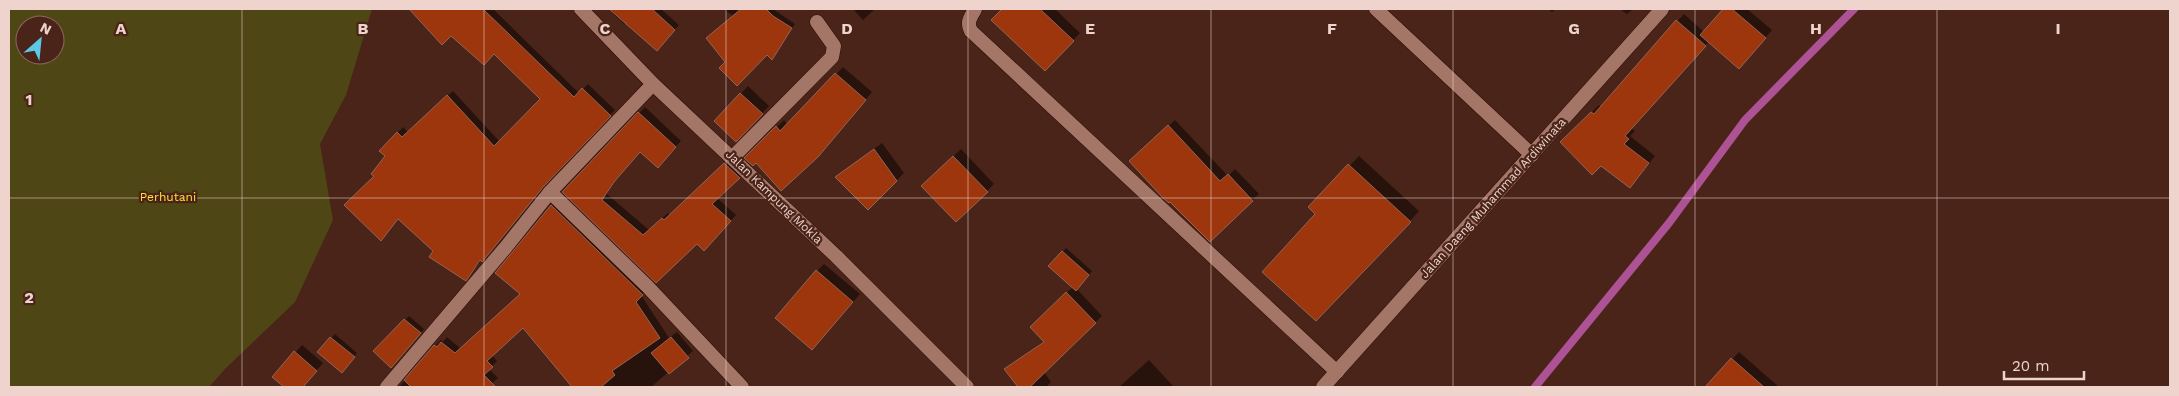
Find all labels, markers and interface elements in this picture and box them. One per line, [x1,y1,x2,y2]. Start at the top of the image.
north arrow [15,15,65,65]
text: N [38,19,54,38]
text: A [116,19,127,38]
text: B [358,19,369,38]
text: C [600,19,611,38]
text: D [841,19,853,38]
text: E [1085,19,1095,38]
text: F [1327,19,1337,38]
text: G [1568,19,1580,38]
text: H [1810,19,1822,38]
text: I [2055,19,2061,38]
text: 1 [26,90,32,109]
street label: Jalan Daeng Muhammad Ardiwinata [1417,115,1569,281]
street label: Jalan Kampung Mokla [723,147,825,247]
park label: Perhutani [140,190,196,204]
text: 2 [24,288,34,307]
scale bar [2004,348,2084,380]
text: 20 m [2012,357,2050,375]

